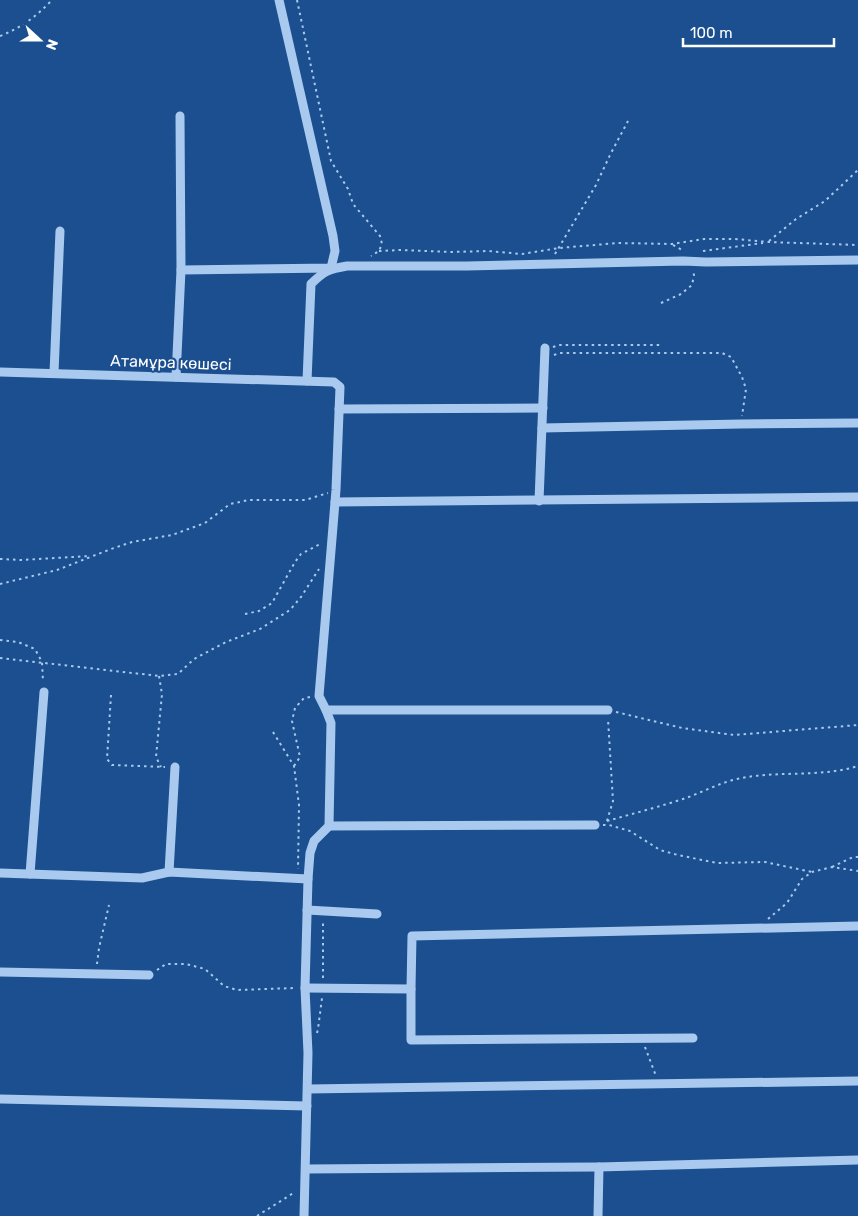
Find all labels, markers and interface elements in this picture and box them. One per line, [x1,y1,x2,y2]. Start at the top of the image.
north arrow [15,15,65,65]
scale bar [683,15,834,47]
text: 100 m [690,24,732,42]
text: N [42,37,61,52]
street label: Атамұра көшесі [110,351,232,374]

